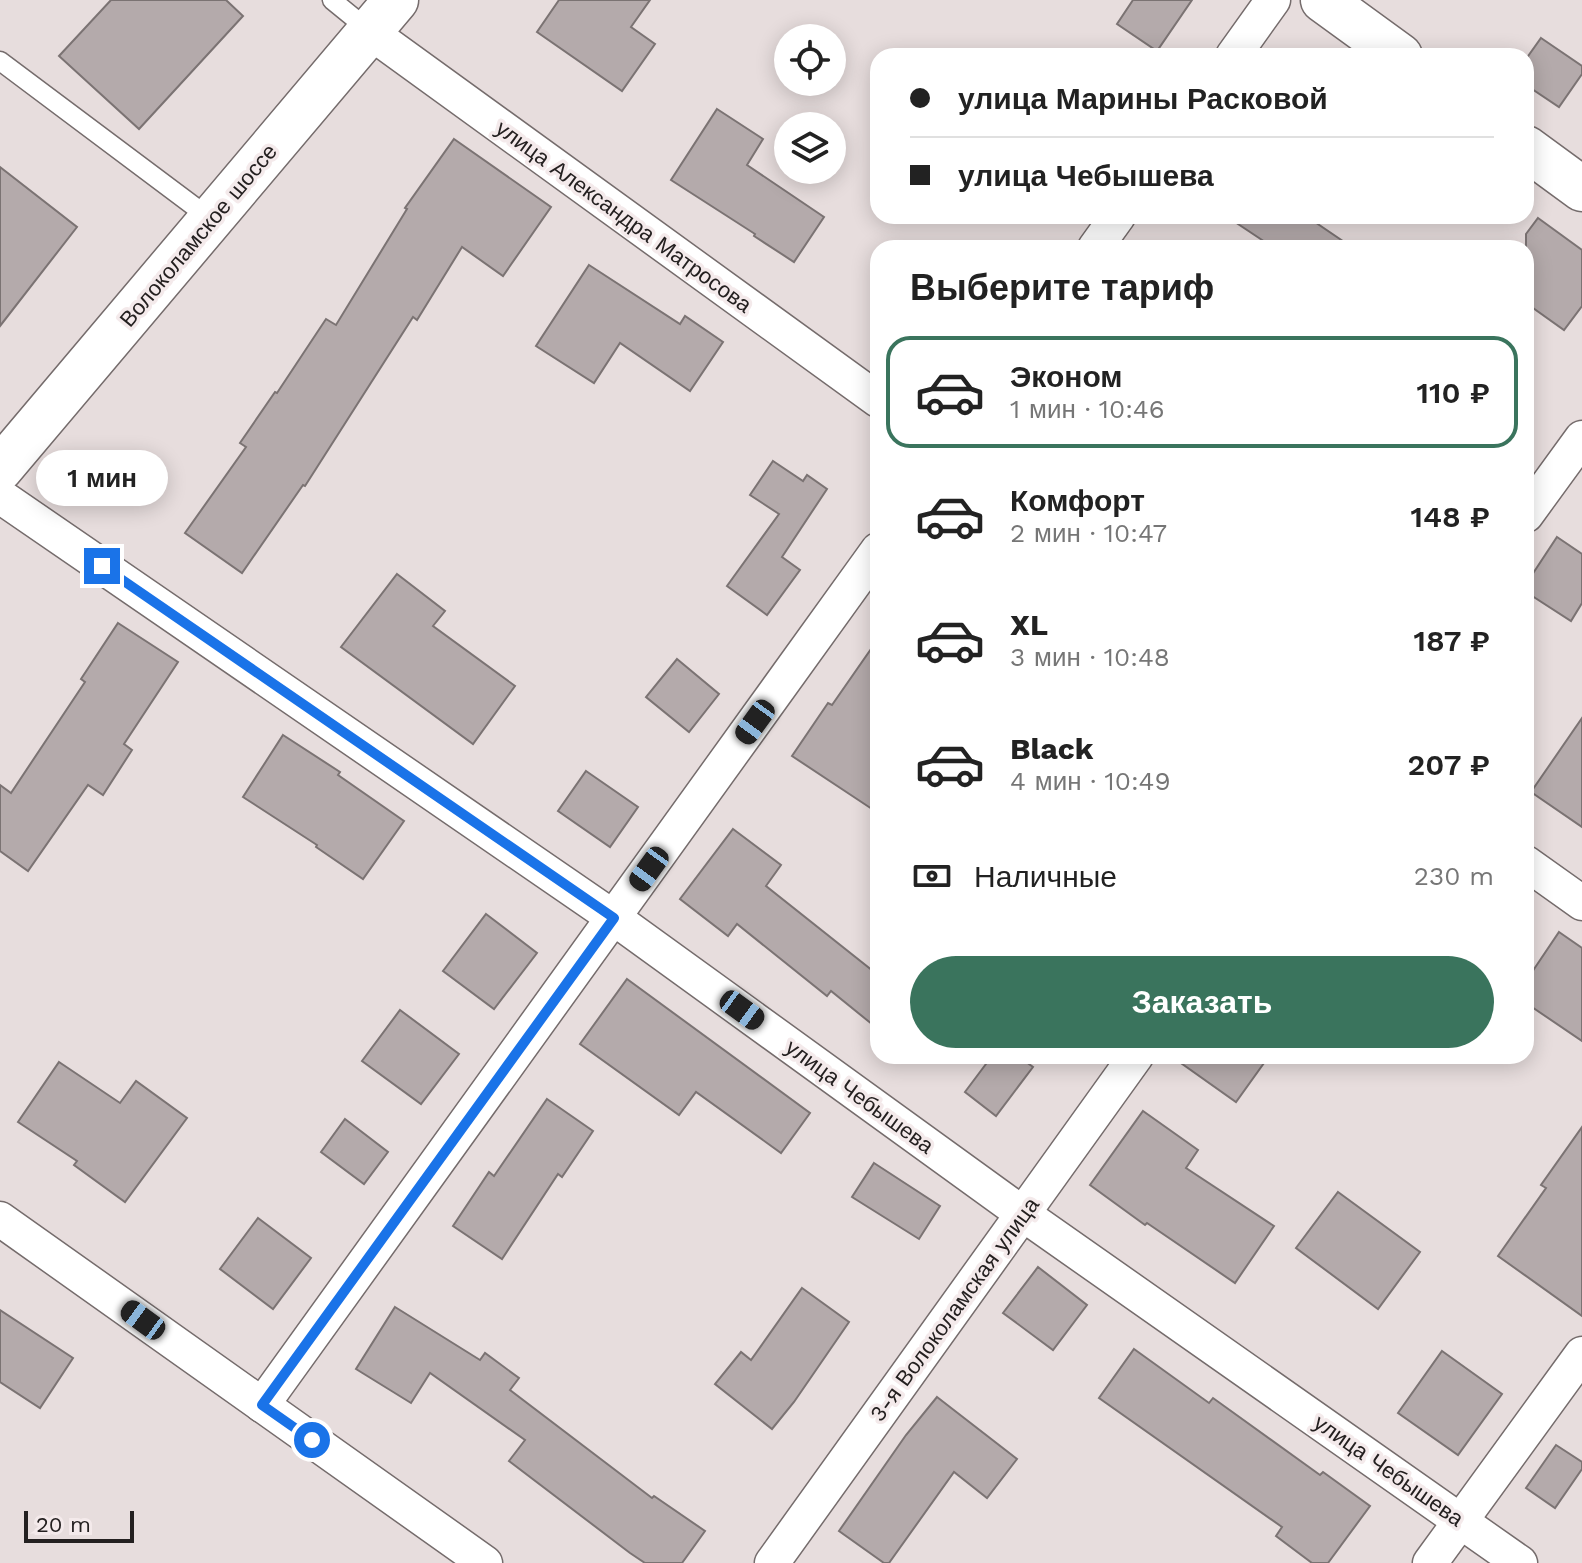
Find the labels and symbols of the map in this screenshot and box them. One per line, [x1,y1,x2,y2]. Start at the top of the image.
street label: улица Александра Матросова [491,115,757,318]
street label: Волоколамское шоссе [115,139,282,332]
callout: 1 мин [36,450,168,506]
route end [84,548,120,584]
car [731,696,779,748]
car [625,843,673,895]
car [716,986,768,1034]
street label: улица Чебышева [781,1034,939,1159]
street label: 3-я Волоколамская улица [865,1192,1044,1426]
car [117,1296,169,1344]
street label: улица Чебышева [1309,1410,1469,1532]
route start [294,1422,330,1458]
scale bar [24,1507,134,1543]

